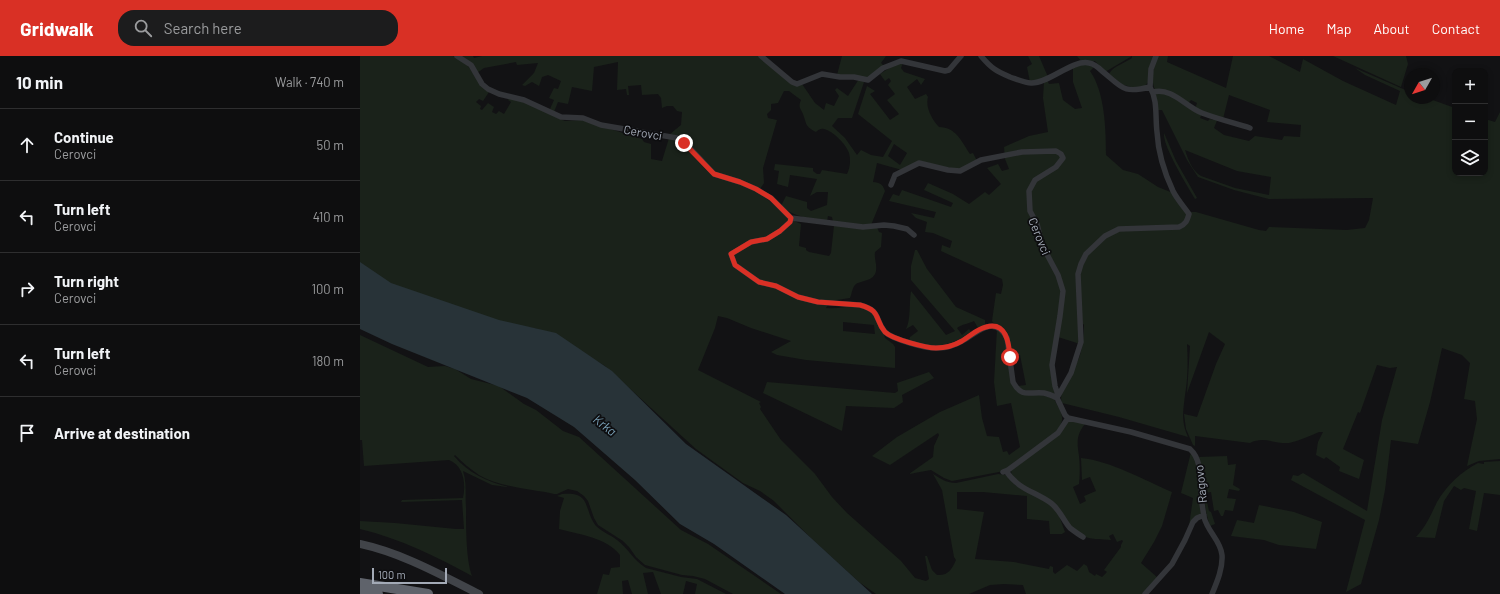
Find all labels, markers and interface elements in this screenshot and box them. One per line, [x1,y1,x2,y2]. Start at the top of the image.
search box [118,10,398,46]
text: Gridwalk [20,17,94,40]
icon: search [132,17,154,39]
text: Search here [164,19,242,37]
text: Home [1269,20,1305,37]
text: Map [1327,20,1351,37]
text: About [1373,20,1410,37]
text: Contact [1432,20,1480,37]
north arrow [1404,68,1440,104]
map controls [1452,68,1488,176]
button: + [1452,68,1488,104]
text: 10 min [16,72,63,92]
text: Walk · 740 m [275,74,344,90]
button: − [1452,104,1488,140]
street label: Cerovci [623,122,663,142]
text: Continue [54,128,114,146]
icon: ahead [16,134,38,156]
route end [675,134,693,152]
text: 50 m [317,137,344,153]
button: layers [1452,140,1488,176]
text: Cerovci [54,146,96,162]
text: Turn left [54,200,110,218]
icon: left [16,206,38,228]
text: 410 m [313,209,344,225]
street label: Cerovci [1026,215,1054,257]
text: Cerovci [54,218,96,234]
text: Turn right [54,272,119,290]
icon: right [16,278,38,300]
text: 100 m [311,281,344,297]
text: Cerovci [54,290,96,306]
text: Turn left [54,344,110,362]
route start [1001,348,1019,366]
icon: left [16,350,38,372]
text: 180 m [312,353,344,369]
text: Cerovci [54,362,96,378]
water label: Krka [590,411,620,439]
icon: arrive [16,422,38,444]
text: Arrive at destination [54,424,190,442]
street label: Ragovo [1191,464,1209,504]
scale bar [372,566,447,585]
text: 100 m [378,568,406,581]

